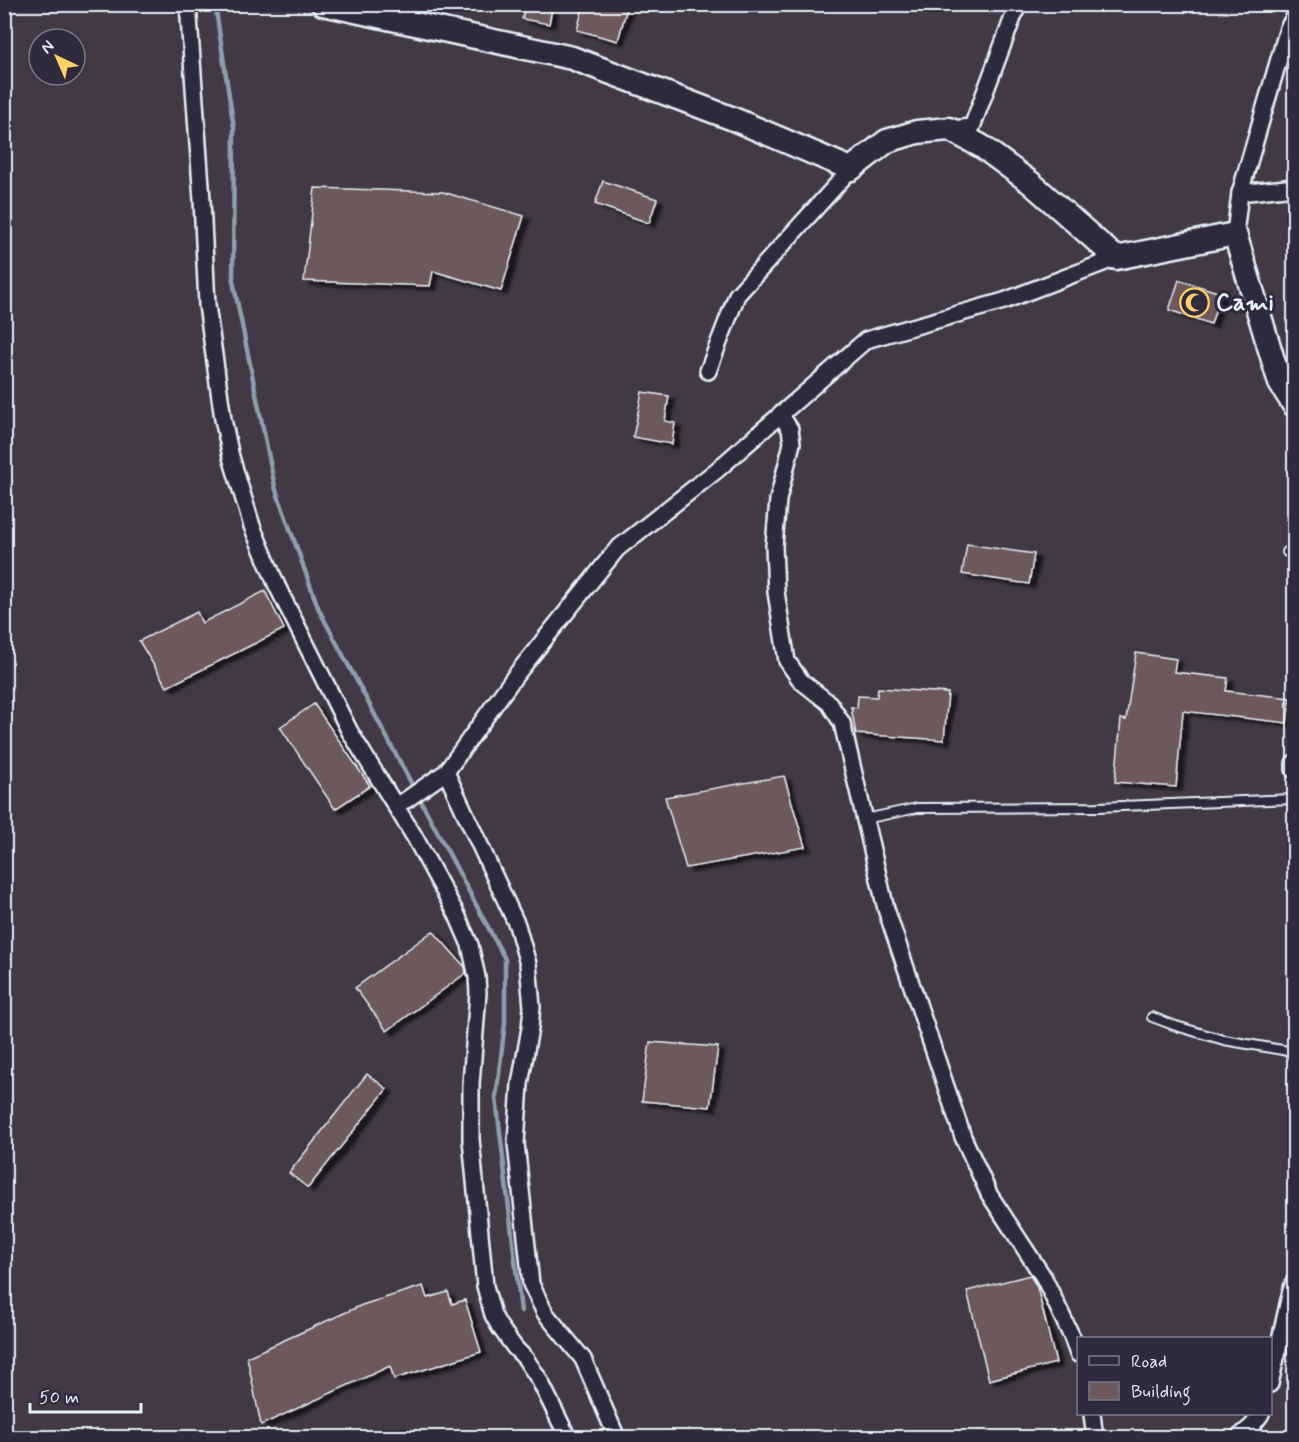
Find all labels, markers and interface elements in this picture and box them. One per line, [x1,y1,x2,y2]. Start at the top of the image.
north arrow [27,27,87,87]
text: N [36,36,59,59]
mosque icon: Cami [1179,286,1211,318]
place label: Cami [1216,288,1274,319]
legend [1077,1337,1272,1415]
text: Road [1131,1350,1167,1374]
scale bar [30,1376,141,1414]
text: Building [1131,1380,1191,1406]
text: 50 m [39,1386,79,1410]

